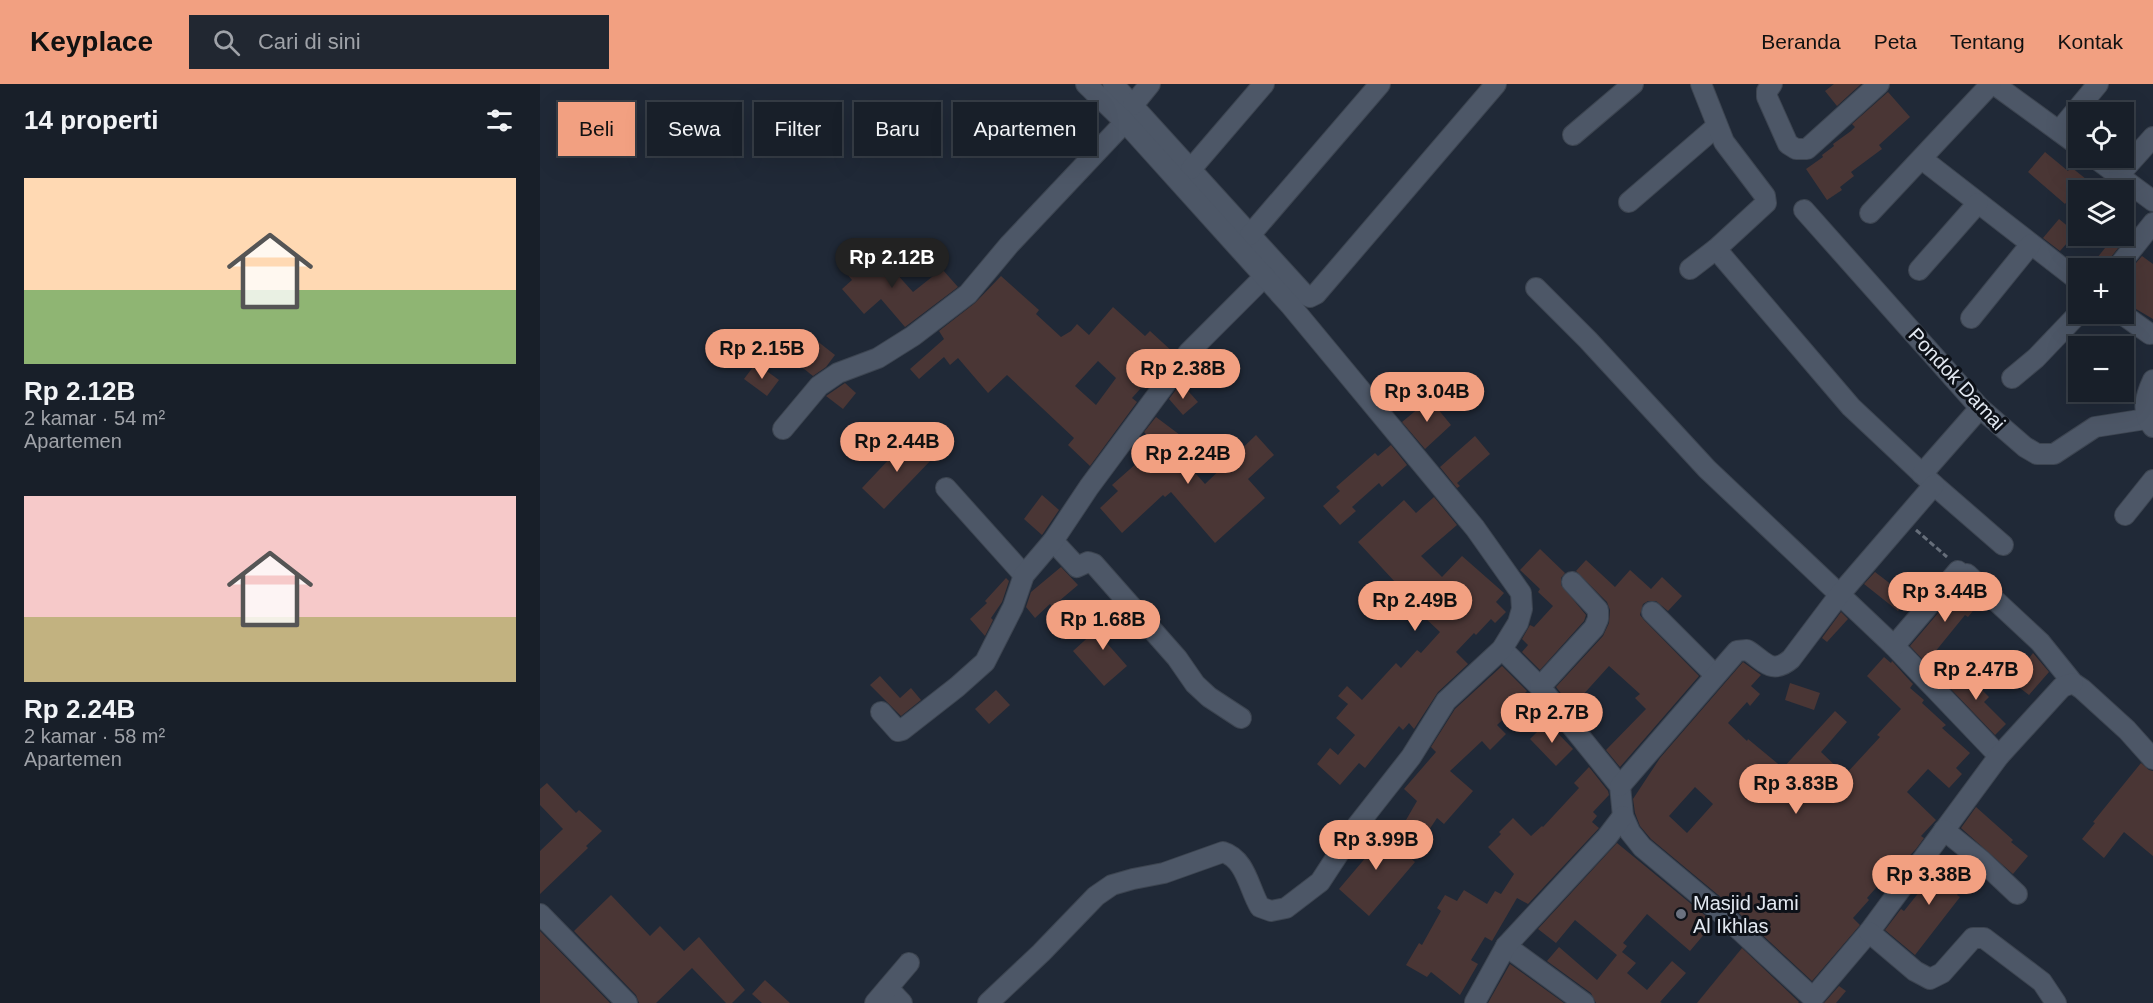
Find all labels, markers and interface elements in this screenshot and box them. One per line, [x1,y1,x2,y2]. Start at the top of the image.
search box [189,15,609,69]
text: Keyplace [30,26,153,57]
icon: search [210,26,243,59]
text: Cari di sini [258,29,361,54]
text: Beranda [1761,30,1841,53]
text: Peta [1874,30,1917,53]
text: Tentang [1950,30,2025,53]
text: Kontak [2058,30,2123,53]
chip: Beli [558,102,635,156]
chip: Sewa [647,102,742,156]
chip: Filter [754,102,842,156]
chip: Baru [854,102,941,156]
chip: Apartemen [953,102,1097,156]
map controls [2068,102,2134,402]
button: locate [2068,102,2134,168]
icon: filters [483,104,516,137]
text: 14 properti [24,105,158,135]
button: layers [2068,180,2134,246]
icon: home [216,217,324,325]
pin: Rp 2.12B [830,238,954,289]
text: Rp 2.12B [849,246,935,268]
button: + [2068,258,2134,324]
street label: Pondok Damai [1904,324,2010,434]
pin: Rp 2.15B [700,329,824,380]
button: − [2068,336,2134,402]
text: Rp 2.15B [719,337,805,359]
pin: Rp 2.38B [1121,349,1245,400]
text: Rp 2.38B [1140,357,1226,379]
pin: Rp 3.04B [1365,372,1489,423]
text: Rp 2.12B [24,376,135,406]
text: Rp 3.04B [1384,380,1470,402]
text: 2 kamar · 54 m² [24,407,165,429]
pin: Rp 2.44B [835,422,959,473]
text: Apartemen [24,430,122,452]
text: Rp 2.44B [854,430,940,452]
pin: Rp 2.24B [1126,434,1250,485]
text: Rp 2.24B [1145,442,1231,464]
icon: home [216,535,324,643]
pin: Rp 3.44B [1883,572,2007,623]
text: Rp 3.44B [1902,580,1988,602]
pin: Rp 2.49B [1353,581,1477,632]
text: Rp 2.49B [1372,589,1458,611]
pin: Rp 1.68B [1041,600,1165,651]
text: Rp 1.68B [1060,608,1146,630]
pin: Rp 2.47B [1914,650,2038,701]
text: Rp 2.47B [1933,658,2019,680]
pin: Rp 2.7B [1497,693,1607,744]
text: Rp 2.24B [24,694,135,724]
text: Rp 2.7B [1515,701,1589,723]
text: 2 kamar · 58 m² [24,725,165,747]
text: Apartemen [24,748,122,770]
pin: Rp 3.83B [1734,764,1858,815]
text: Rp 3.83B [1753,772,1839,794]
pin: Rp 3.99B [1314,820,1438,871]
text: Rp 3.99B [1333,828,1419,850]
pin: Rp 3.38B [1867,855,1991,906]
text: Rp 3.38B [1886,863,1972,885]
place label: Masjid Jami Al Ikhlas [1693,892,1799,937]
marker: Masjid Jami Al Ikhlas [1674,907,1688,921]

